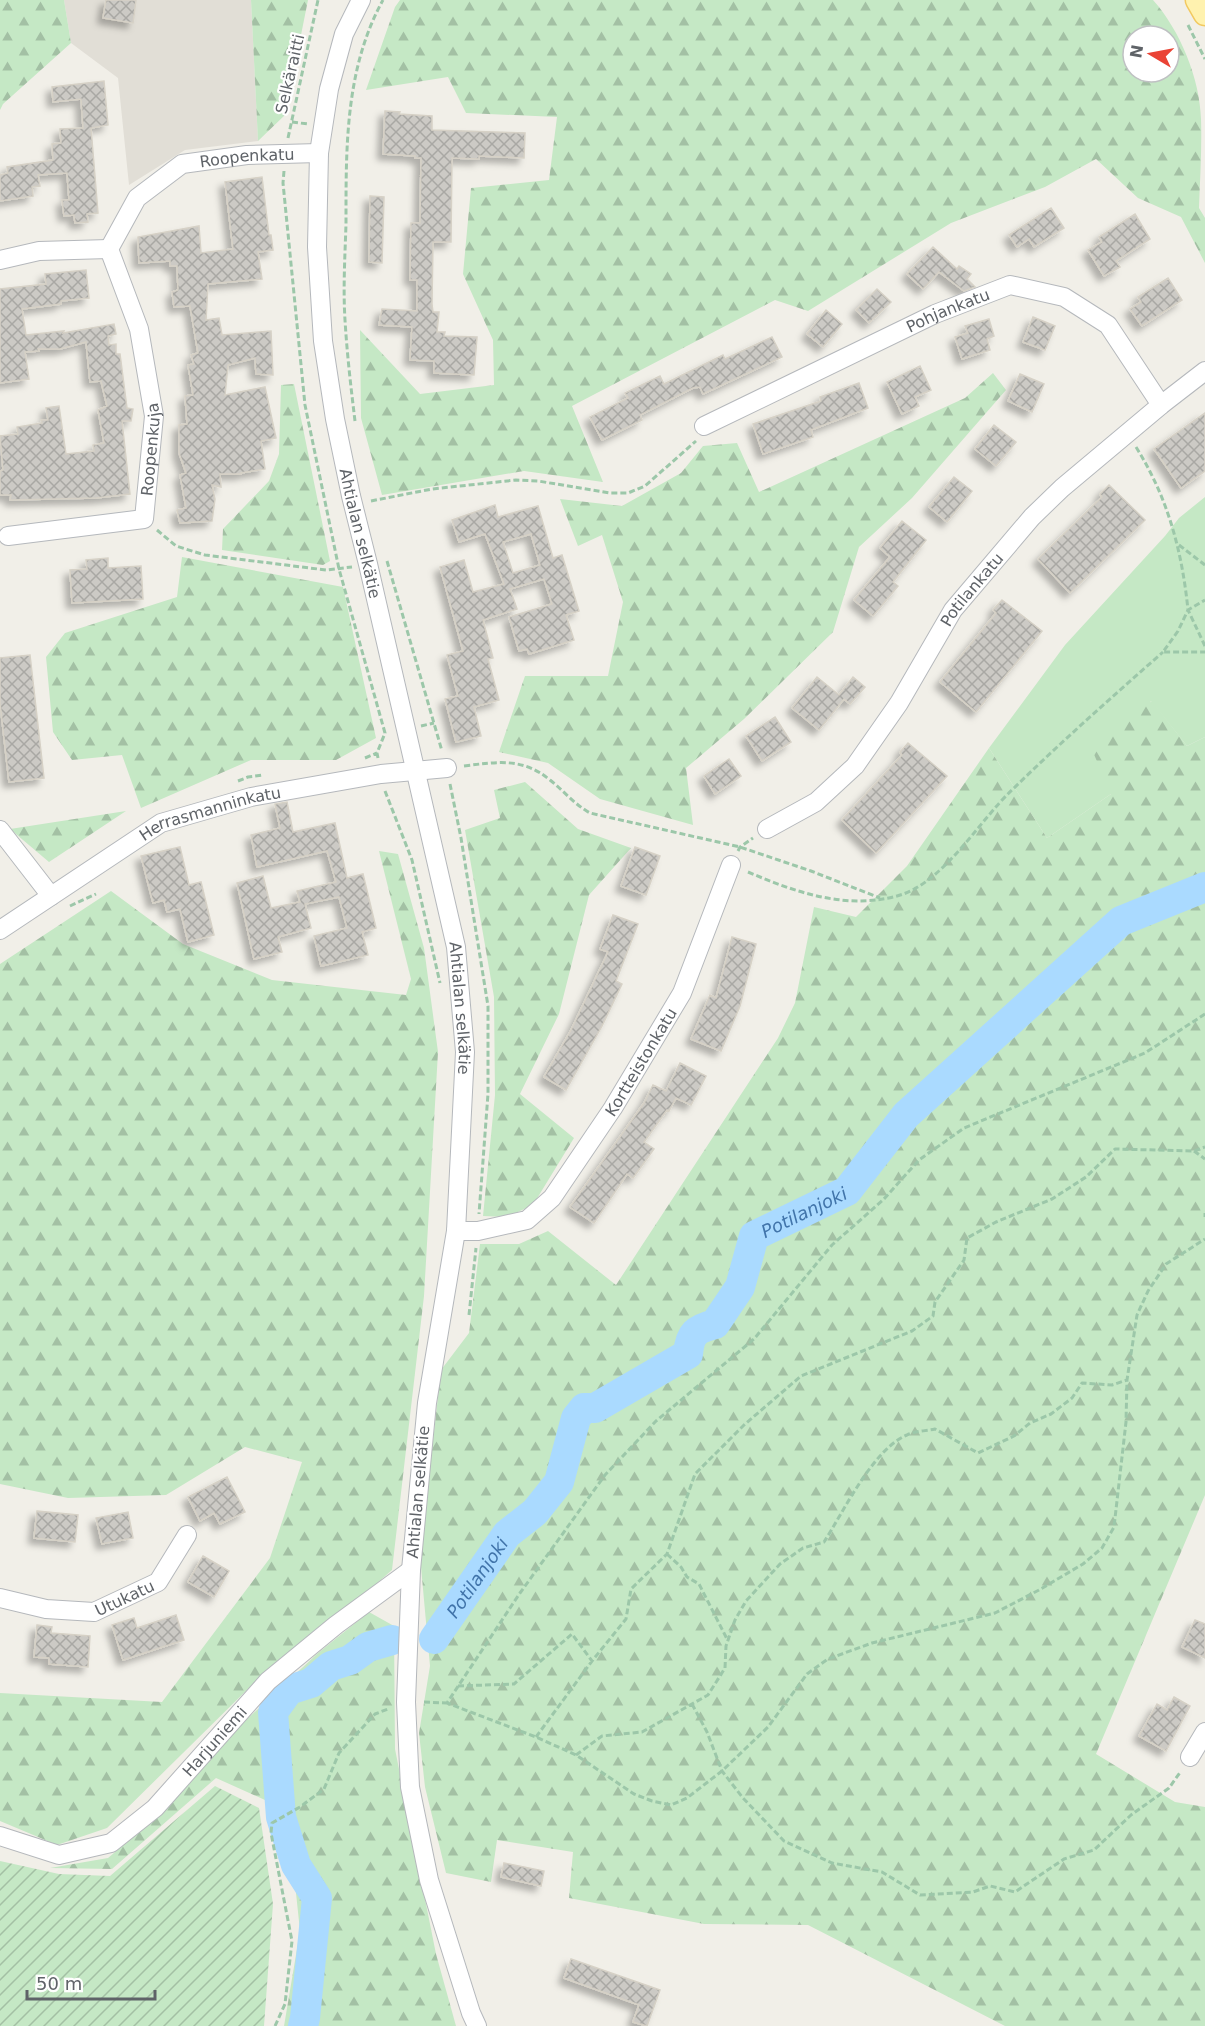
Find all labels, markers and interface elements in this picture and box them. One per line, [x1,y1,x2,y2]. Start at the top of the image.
north arrow [1121,24,1181,84]
street label: Selkäraitti [272,32,308,116]
text: N [1126,43,1147,60]
street label: Roopenkatu [198,144,295,171]
street label: Pohjankatu [903,284,992,336]
street label: Roopenkuja [137,401,164,497]
street label: Ahtialan selkätie [336,467,385,600]
street label: Potilankatu [936,549,1007,629]
street label: Herrasmanninkatu [135,782,282,844]
street label: Ahtialan selkätie [446,941,475,1075]
street label: Kortteistonkatu [601,1004,680,1120]
water label: Potilanjoki [757,1182,850,1242]
street label: Ahtialan selkätie [403,1425,433,1559]
water label: Potilanjoki [442,1533,512,1622]
street label: Utukatu [92,1576,157,1620]
street label: Harjuniemi [178,1702,251,1780]
scale bar [27,1963,154,2001]
text: 50 m [36,1973,82,1994]

